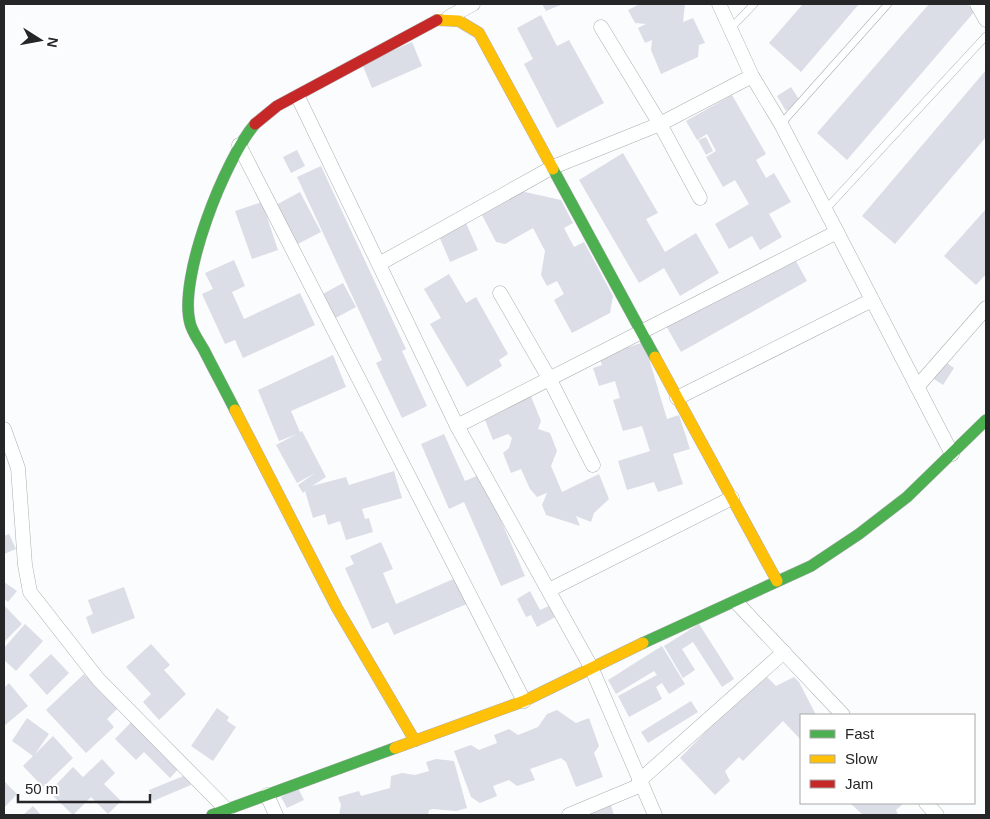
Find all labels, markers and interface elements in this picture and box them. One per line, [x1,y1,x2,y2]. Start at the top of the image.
north arrow [15,15,65,65]
text: N [44,36,62,49]
legend [800,714,975,804]
text: Fast [845,725,875,742]
text: Slow [845,750,878,767]
scale bar [18,772,150,804]
text: Jam [845,775,873,792]
text: 50 m [25,780,58,797]

